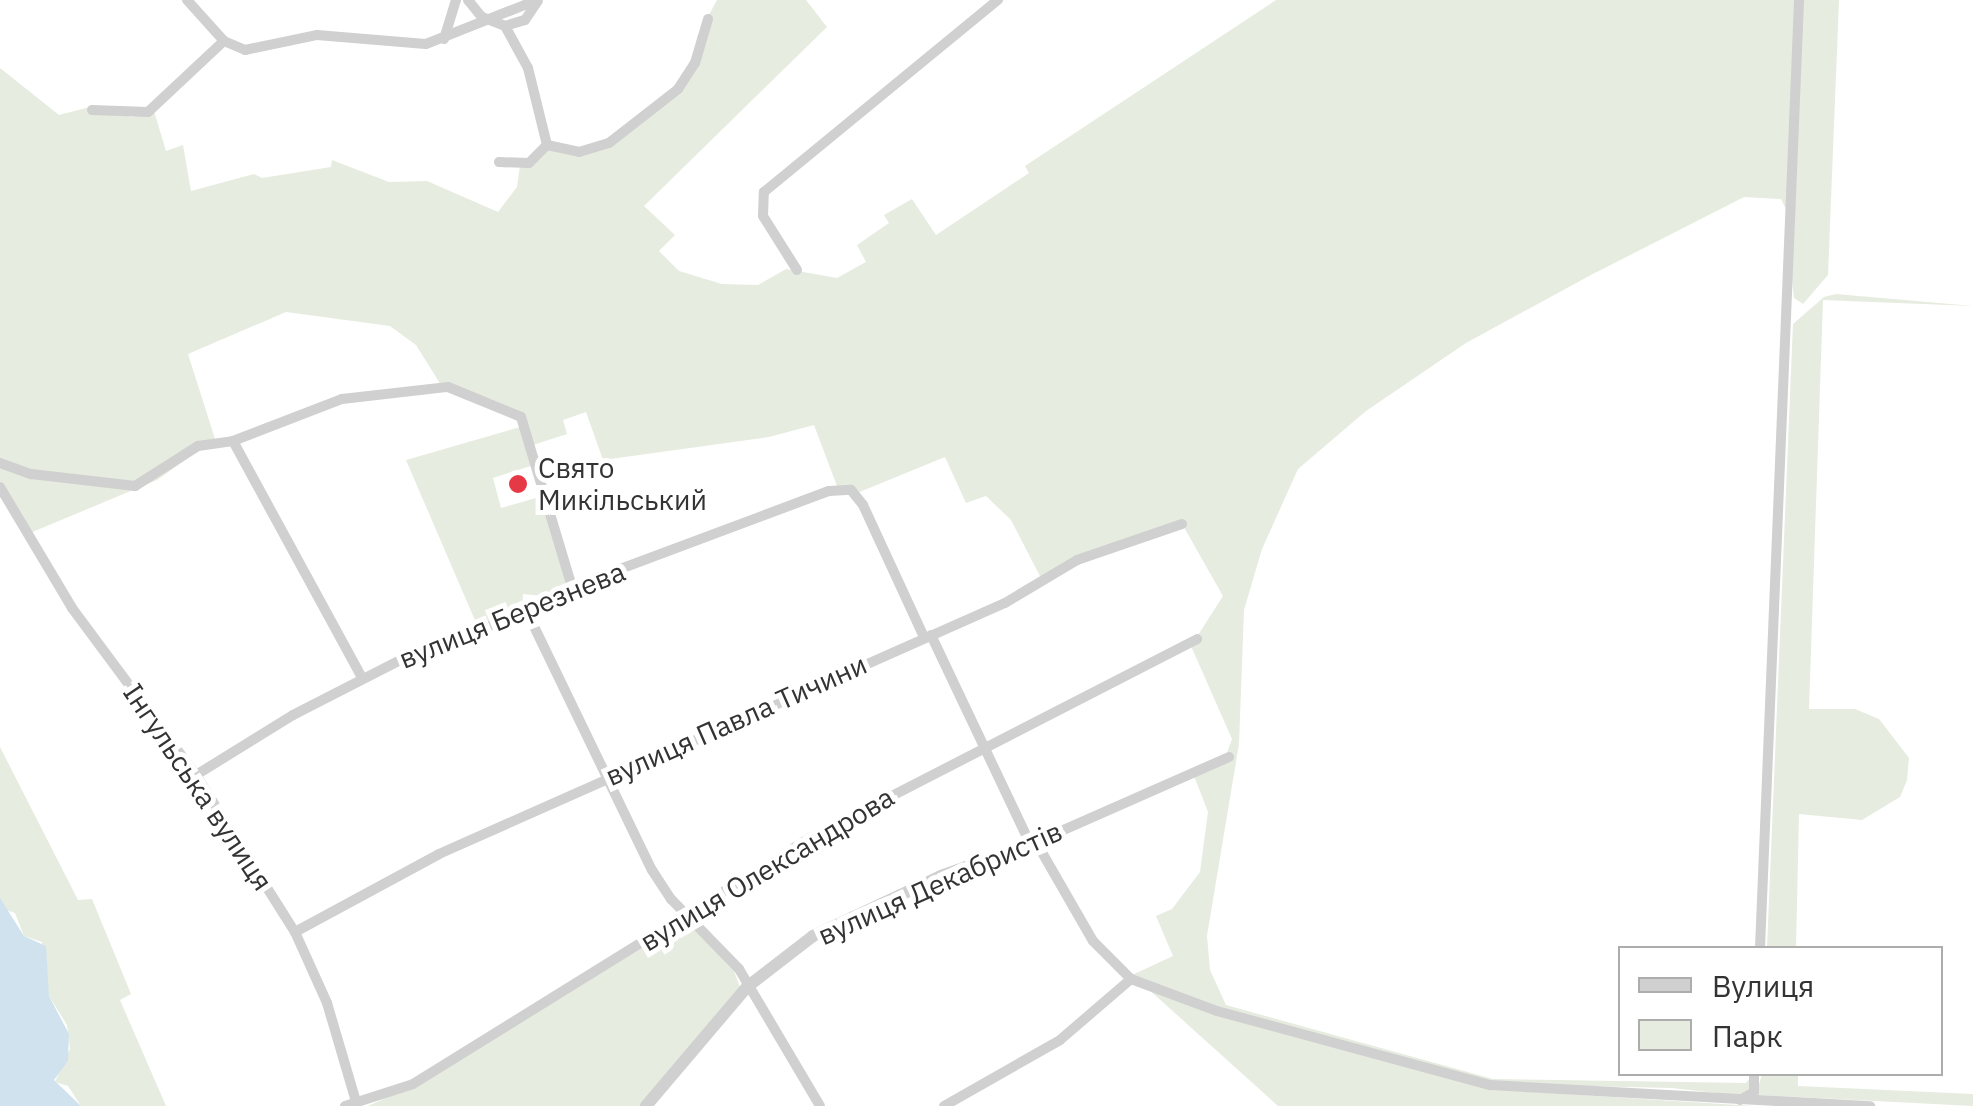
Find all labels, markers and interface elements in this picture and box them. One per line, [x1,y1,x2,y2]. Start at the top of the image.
place label: Свято Микільський [538,451,707,517]
marker: Свято Микільський [507,473,529,495]
street label: вулиця Березнева [394,554,630,676]
street label: вулиця Павла Тичини [600,647,872,793]
street label: Інгульська вулиця [116,677,280,897]
street label: вулиця Олександрова [634,780,900,958]
street label: вулиця Декабристів [813,814,1067,952]
legend [1618,946,1943,1076]
text: Вулиця [1712,966,1814,1005]
text: Парк [1712,1016,1783,1055]

